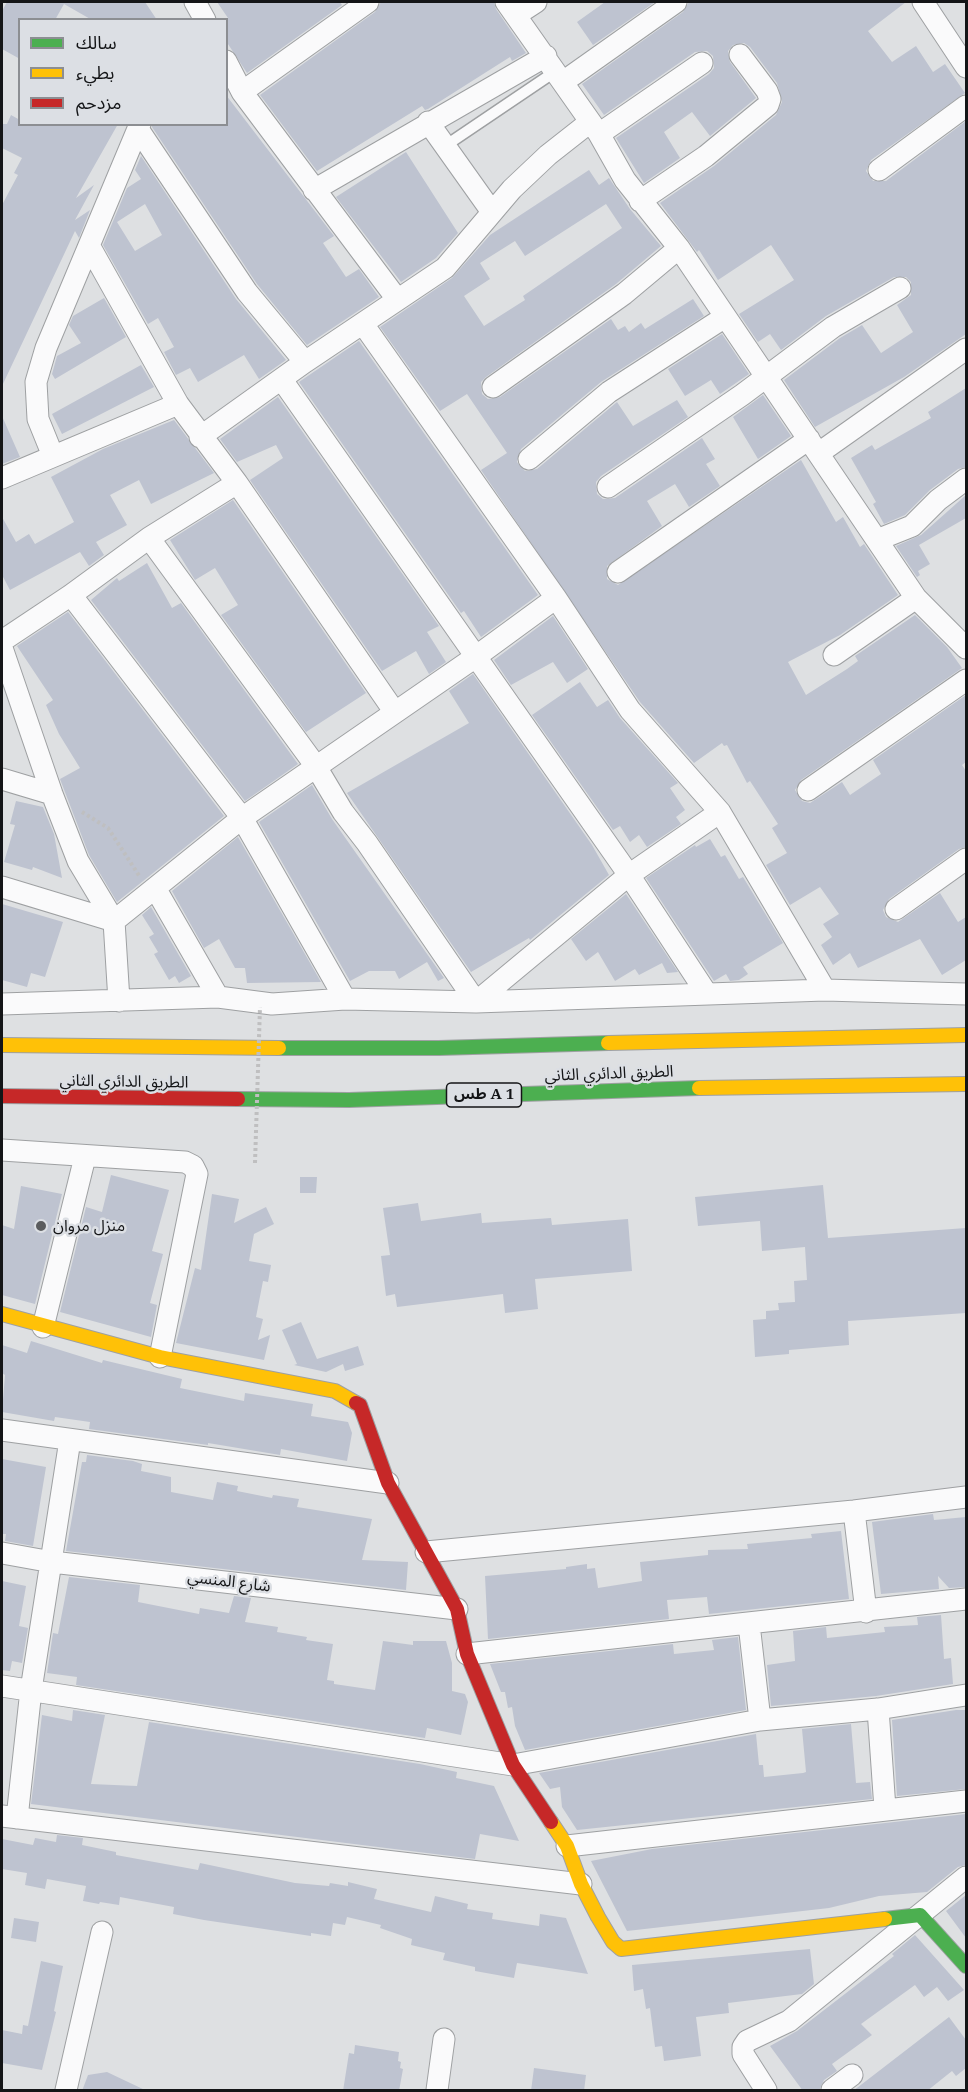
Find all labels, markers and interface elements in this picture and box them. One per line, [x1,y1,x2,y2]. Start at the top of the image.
legend [18,18,228,126]
text: سالك [76,30,117,54]
text: بطيء [76,60,114,84]
text: مزدحم [76,90,121,114]
street label: الطريق الدائري الثاني [544,1062,674,1086]
street label: الطريق الدائري الثاني [59,1071,189,1093]
road number: طس A 1 [446,1083,522,1107]
place label: منزل مروان [53,1216,125,1236]
marker: منزل مروان [34,1219,48,1233]
street label: شارع المنسي [186,1567,272,1597]

